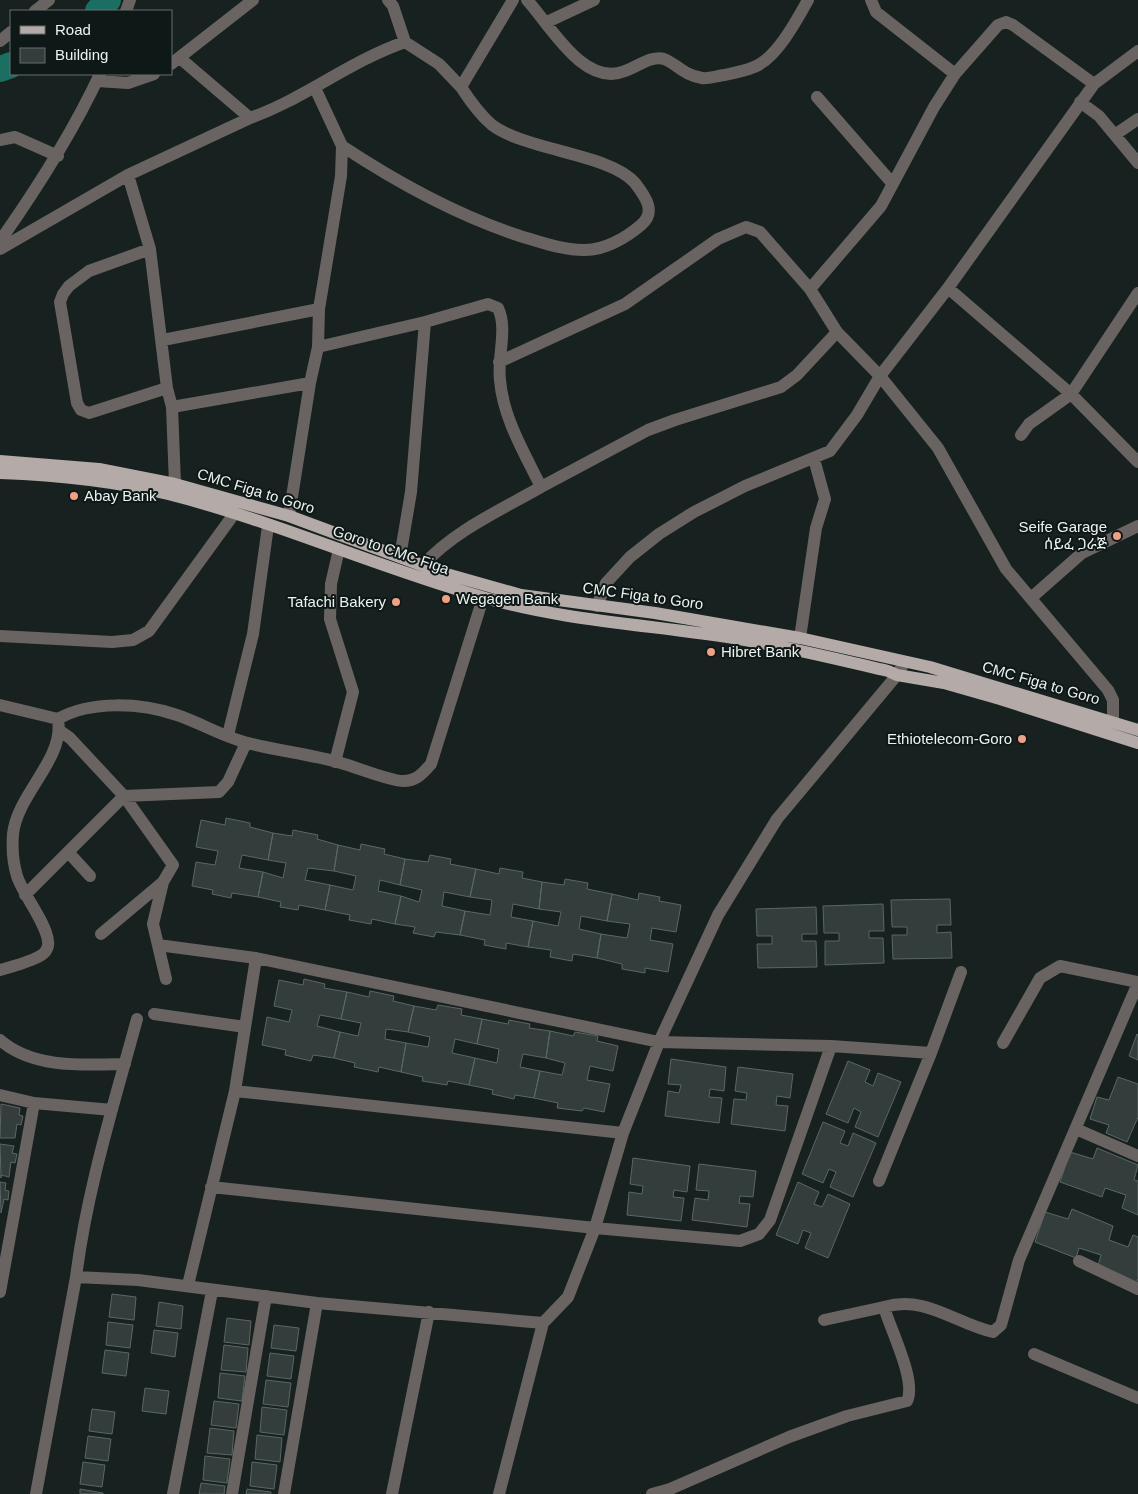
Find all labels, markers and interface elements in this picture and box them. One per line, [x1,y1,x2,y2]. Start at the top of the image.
legend [10,10,172,75]
text: Road [55,21,91,38]
text: Building [55,46,108,63]
street label: CMC Figa to Goro [195,465,317,516]
place label: Abay Bank [84,487,157,504]
marker: Abay Bank [68,490,80,502]
place label: Seife Garage ሰይፈ ጋራጅ [1019,518,1108,552]
street label: Goro to CMC Figa [331,522,452,578]
marker: Seife Garage ሰይፈ ጋራጅ [1111,530,1123,542]
street label: CMC Figa to Goro [582,579,705,612]
place label: Wegagen Bank [456,590,559,607]
place label: Tafachi Bakery [288,593,386,610]
marker: Wegagen Bank [440,593,452,605]
marker: Tafachi Bakery [390,596,402,608]
place label: Hibret Bank [721,643,800,660]
marker: Hibret Bank [705,646,717,658]
street label: CMC Figa to Goro [980,658,1102,707]
place label: Ethiotelecom-Goro [887,730,1012,747]
marker: Ethiotelecom-Goro [1016,733,1028,745]

